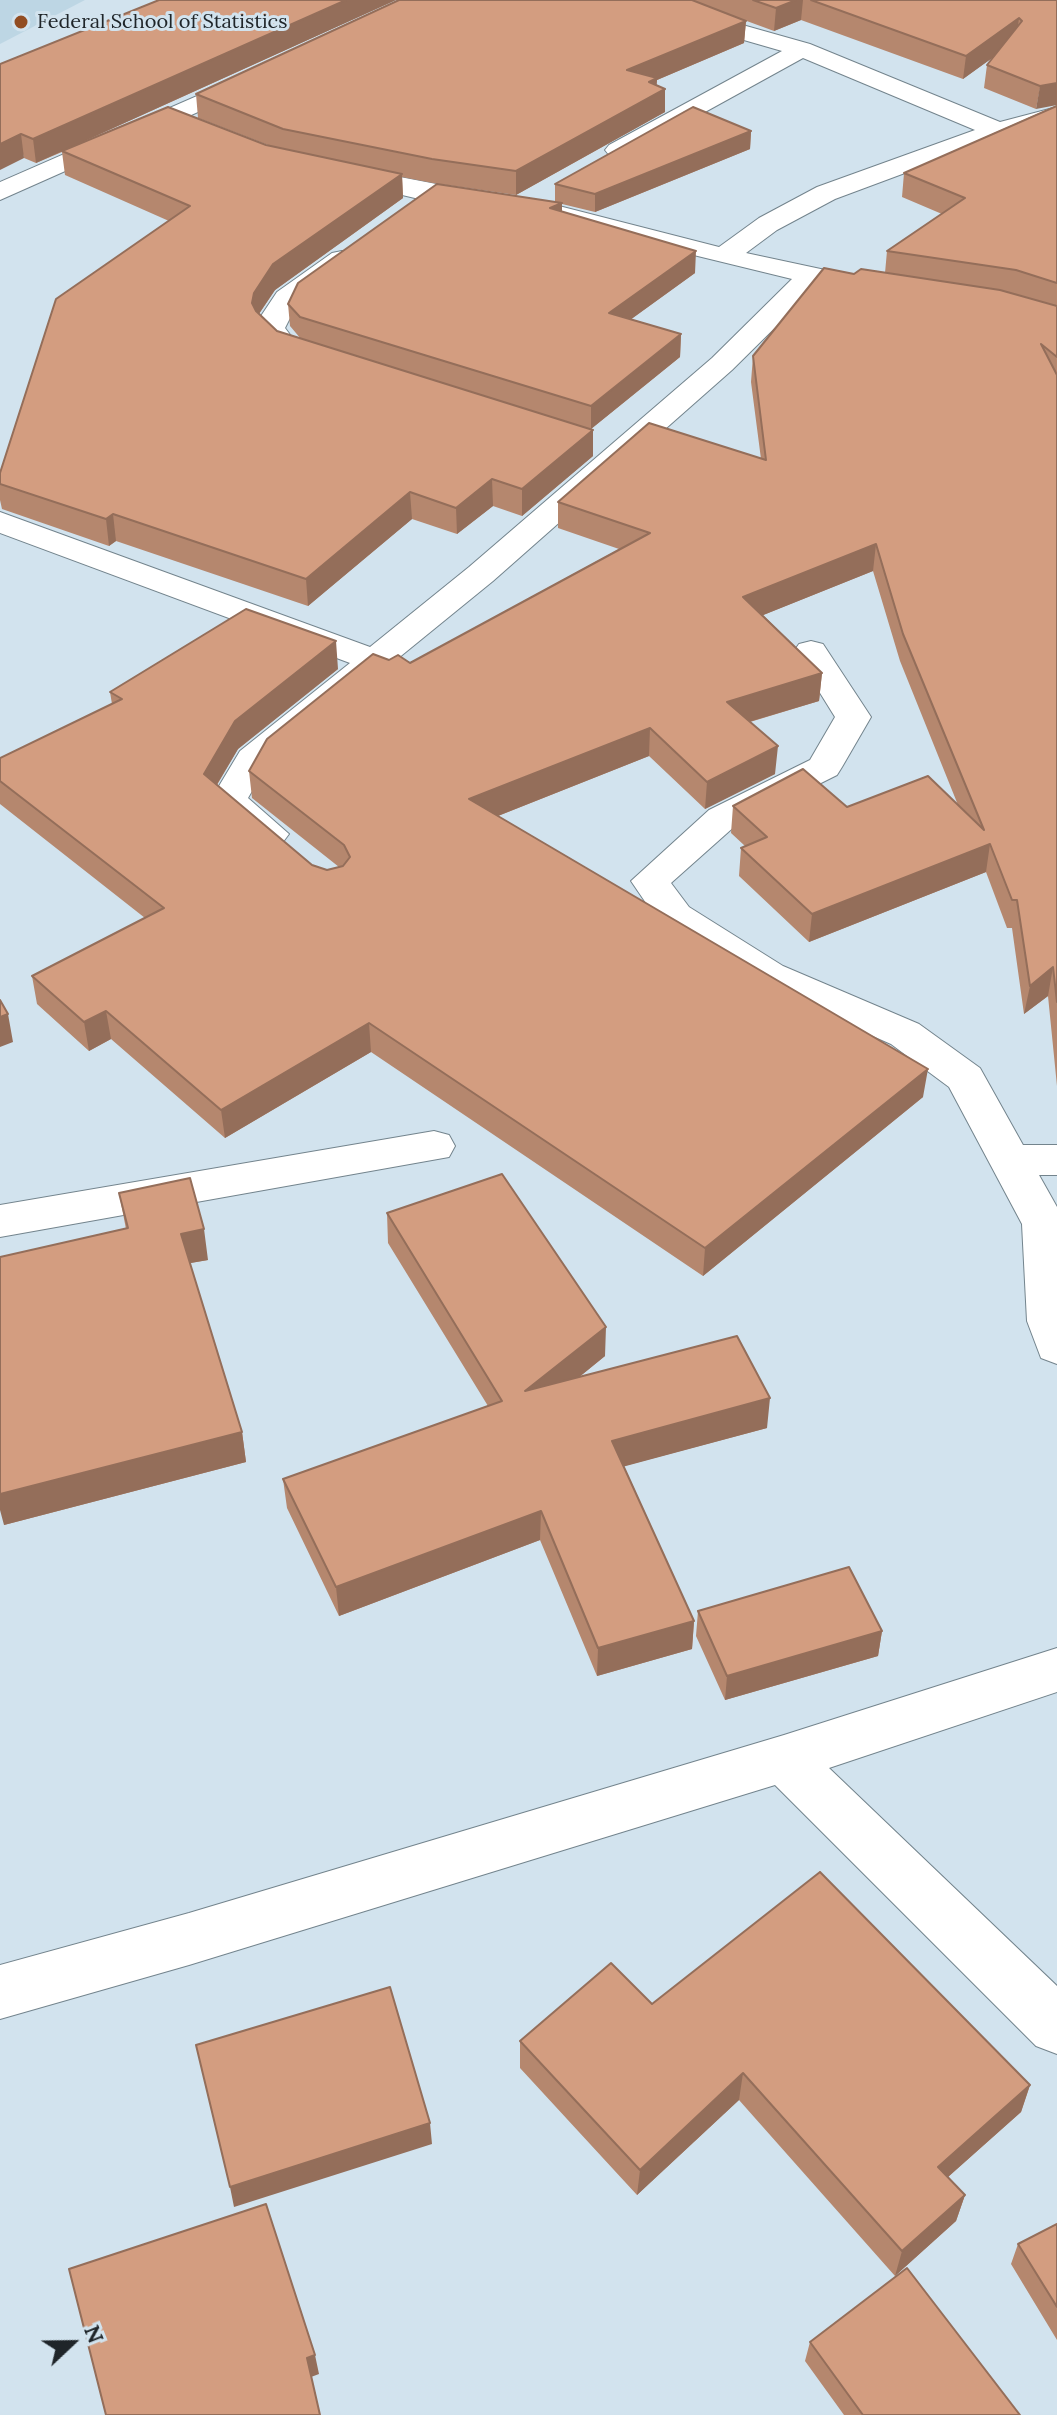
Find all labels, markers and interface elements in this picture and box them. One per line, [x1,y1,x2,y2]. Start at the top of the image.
place label: Federal School of Statistics [37,10,287,34]
marker: Federal School of Statistics [12,13,30,31]
north arrow [32,2303,112,2383]
text: N [78,2321,110,2347]

